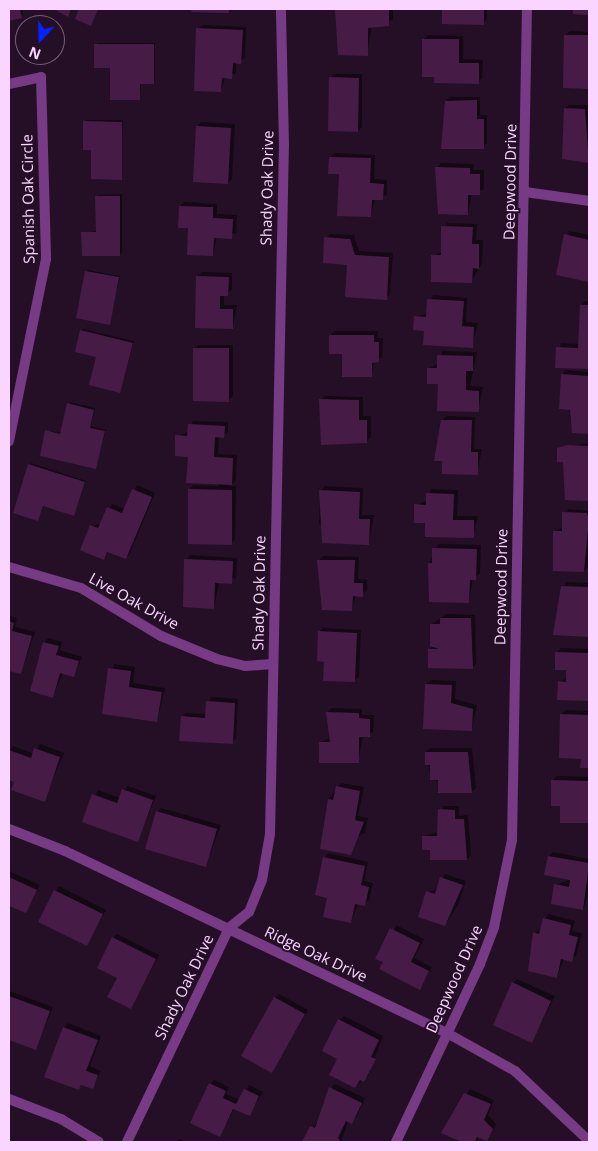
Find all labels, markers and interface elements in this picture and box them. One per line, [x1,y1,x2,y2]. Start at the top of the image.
north arrow [15,15,65,65]
text: N [26,43,44,64]
street label: Deepwood Drive [500,124,520,240]
street label: Shady Oak Drive [257,130,277,246]
street label: Spanish Oak Circle [18,134,38,264]
street label: Deepwood Drive [491,529,511,645]
street label: Shady Oak Drive [249,535,269,651]
street label: Live Oak Drive [86,569,182,633]
street label: Ridge Oak Drive [262,922,370,986]
street label: Deepwood Drive [422,922,486,1036]
street label: Shady Oak Drive [151,931,217,1043]

